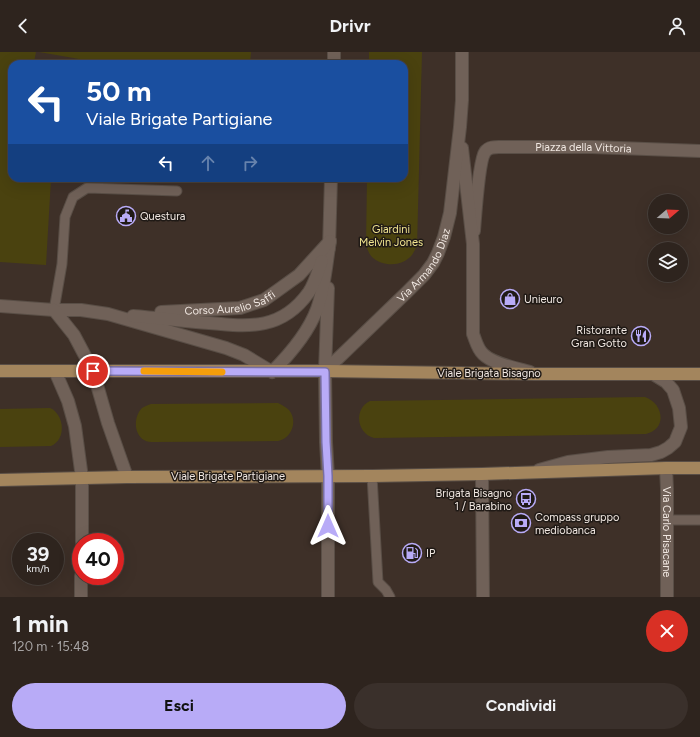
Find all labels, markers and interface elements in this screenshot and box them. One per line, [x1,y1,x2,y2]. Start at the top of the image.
icon: back [12,15,34,37]
text: Drivr [330,15,370,37]
icon: person [666,15,688,37]
text: 50 m [86,74,152,108]
icon: left [20,76,72,128]
text: Viale Brigate Partigiane [86,108,272,130]
street label: Piazza della Vittoria [535,141,632,155]
icon: left [155,152,177,174]
icon: ahead [197,152,219,174]
icon: right [239,152,261,174]
north arrow [648,194,688,234]
map controls [648,194,688,282]
public building icon: Questura [115,205,137,227]
place label: Questura [140,210,185,223]
park label: Giardini Melvin Jones [359,223,423,249]
street label: Via Armando Diaz [394,227,453,305]
button: layers [648,242,688,282]
street label: Corso Aurelio Saffi [184,288,278,318]
shop icon: Unieuro [499,288,521,310]
place label: Unieuro [524,293,563,306]
place label: Ristorante Gran Gotto [571,324,627,350]
restaurant icon: Ristorante Gran Gotto [630,325,652,347]
pin [76,354,110,388]
icon: arrive [82,360,104,382]
street label: Viale Brigata Bisagno [437,367,541,380]
street label: Viale Brigate Partigiane [171,470,285,483]
place label: Brigata Bisagno 1 / Barabino [436,487,512,513]
street label: Via Carlo Pisacane [660,487,673,577]
bus stop icon: Brigata Bisagno 1 / Barabino [515,488,537,510]
position arrow [307,505,349,547]
place label: Compass gruppo mediobanca [535,511,619,537]
bank icon: Compass gruppo mediobanca [510,512,532,534]
speed limit sign: 40 [72,533,124,585]
text: 39 [27,542,49,566]
fuel station icon: IP [401,542,423,564]
place label: IP [426,547,436,560]
text: km/h [27,562,49,575]
text: 1 min [12,609,69,638]
button: close [646,610,688,652]
text: 120 m · 15:48 [12,639,89,654]
button: Esci [12,683,346,729]
button: Condividi [354,683,688,729]

